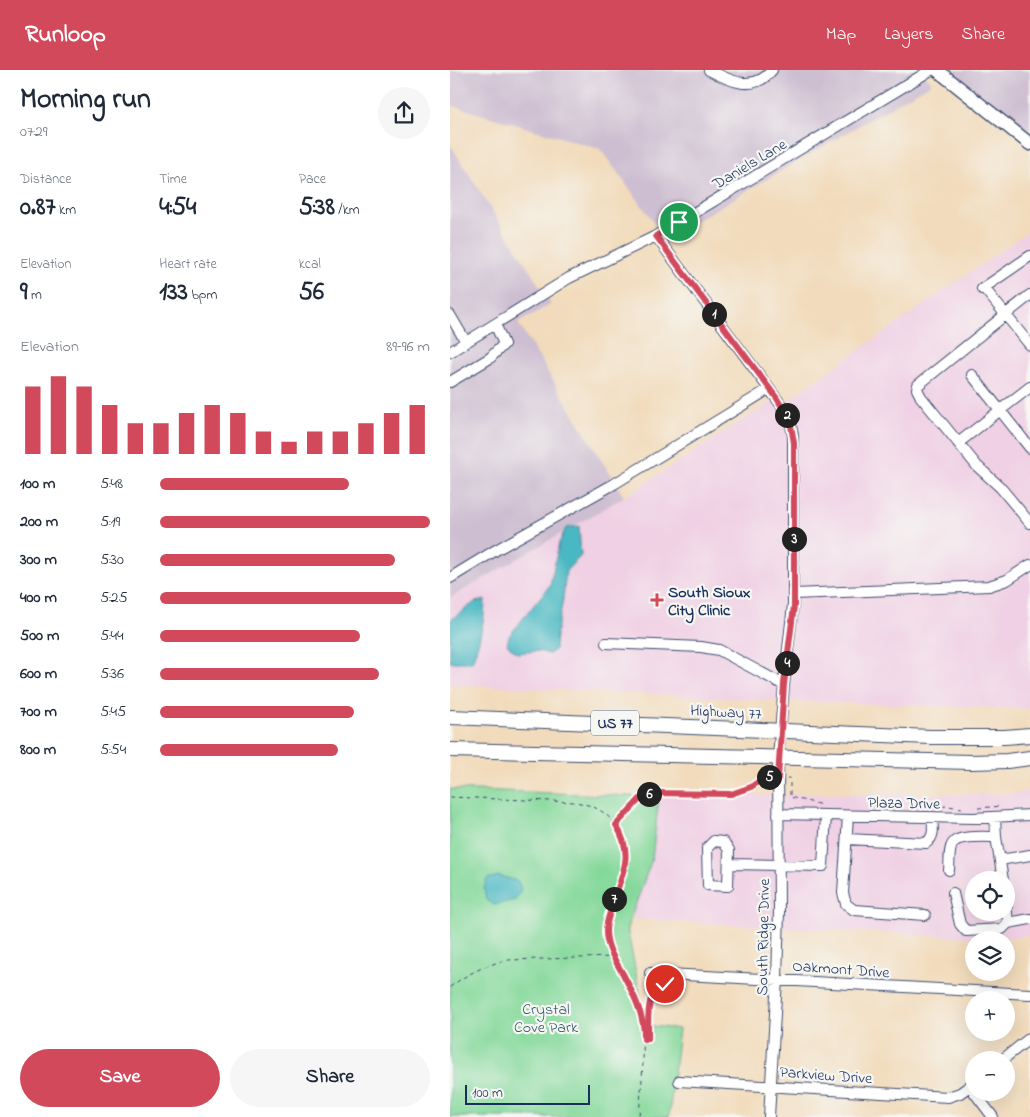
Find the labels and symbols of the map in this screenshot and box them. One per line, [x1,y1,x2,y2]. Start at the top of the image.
street label: Daniels Lane [708,133,792,197]
pin [658,201,700,243]
pin: 1 [702,302,726,326]
pin: 2 [774,402,800,428]
pin: 3 [782,526,806,552]
place label: South Sioux City Clinic [668,581,750,624]
marker: South Sioux City Clinic [650,593,664,607]
pin: 4 [774,650,800,676]
street label: Highway 77 [690,699,763,727]
road number: US 77 [591,710,639,736]
pin: 5 [756,764,782,790]
pin: 6 [636,782,662,806]
street label: Plaza Drive [868,791,941,817]
street label: South Ridge Drive [751,877,777,996]
pin: 7 [602,886,626,912]
street label: Oakmont Drive [791,955,891,985]
pin [644,963,686,1005]
park label: Crystal Cove Park [514,998,579,1040]
street label: Parkview Drive [779,1061,874,1091]
scale bar [465,1082,590,1105]

